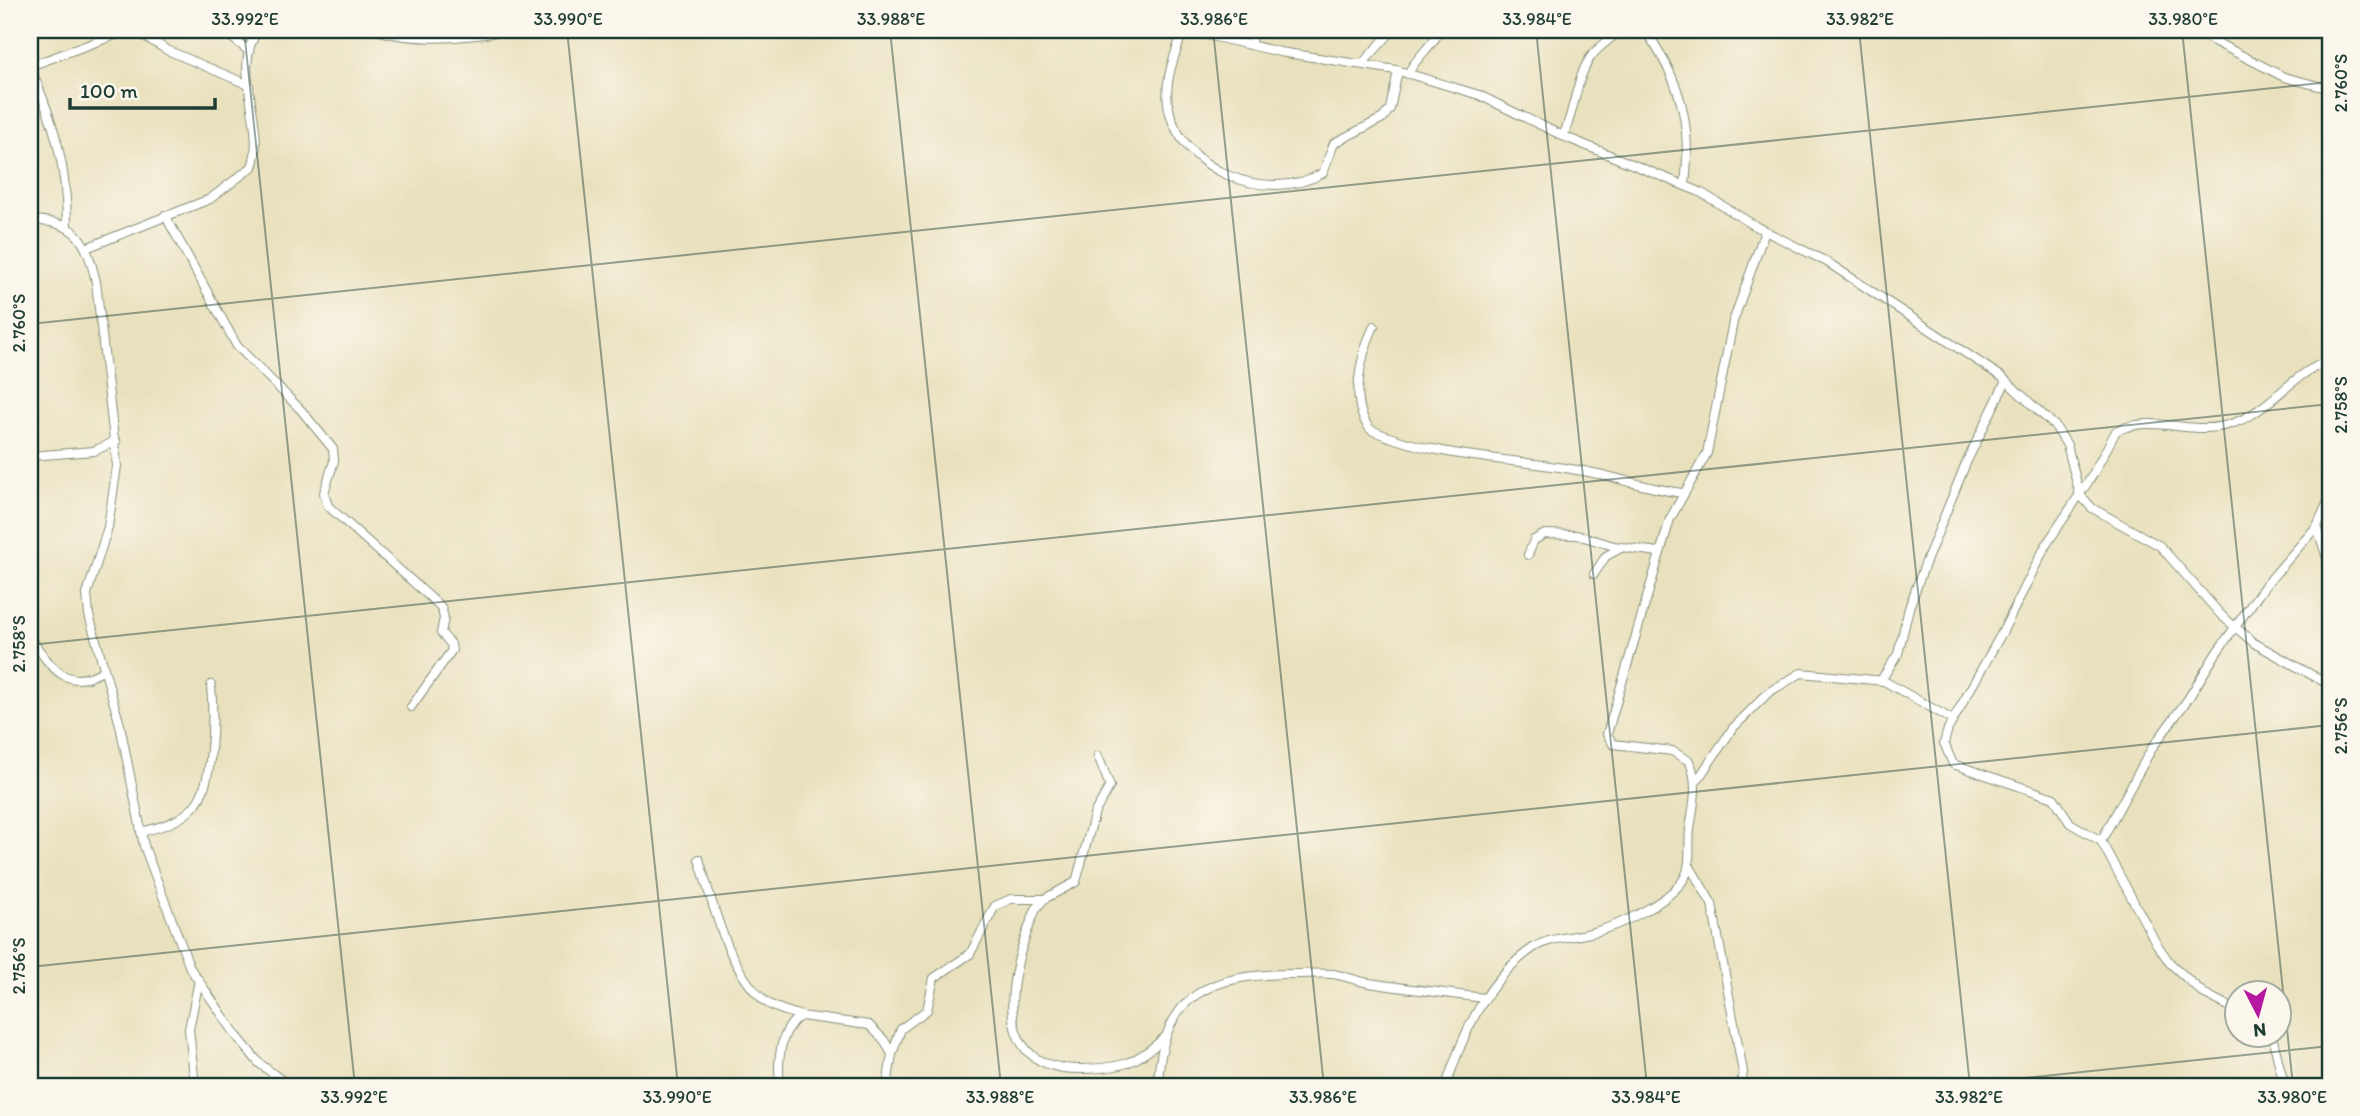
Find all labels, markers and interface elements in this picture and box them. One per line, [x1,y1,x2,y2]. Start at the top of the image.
text: 33.992°E [211,8,279,30]
text: 33.990°E [533,8,603,30]
text: 33.988°E [857,8,925,30]
text: 33.986°E [1180,8,1248,30]
text: 33.984°E [1502,8,1572,30]
text: 33.982°E [1826,8,1894,30]
text: 33.980°E [2148,8,2218,30]
text: 2.760°S [2330,54,2352,112]
scale bar [70,66,215,110]
text: 100 m [80,78,138,103]
text: 2.760°S [8,294,30,352]
text: 2.758°S [2330,376,2352,434]
text: 2.758°S [8,615,30,673]
text: 2.756°S [2330,697,2352,755]
text: 2.756°S [8,937,30,995]
north arrow [2224,979,2294,1050]
text: N [2252,1018,2267,1043]
text: 33.992°E [320,1086,388,1108]
text: 33.990°E [642,1086,712,1108]
text: 33.988°E [966,1086,1034,1108]
text: 33.986°E [1289,1086,1357,1108]
text: 33.984°E [1611,1086,1681,1108]
text: 33.982°E [1935,1086,2003,1108]
text: 33.980°E [2257,1086,2327,1108]

